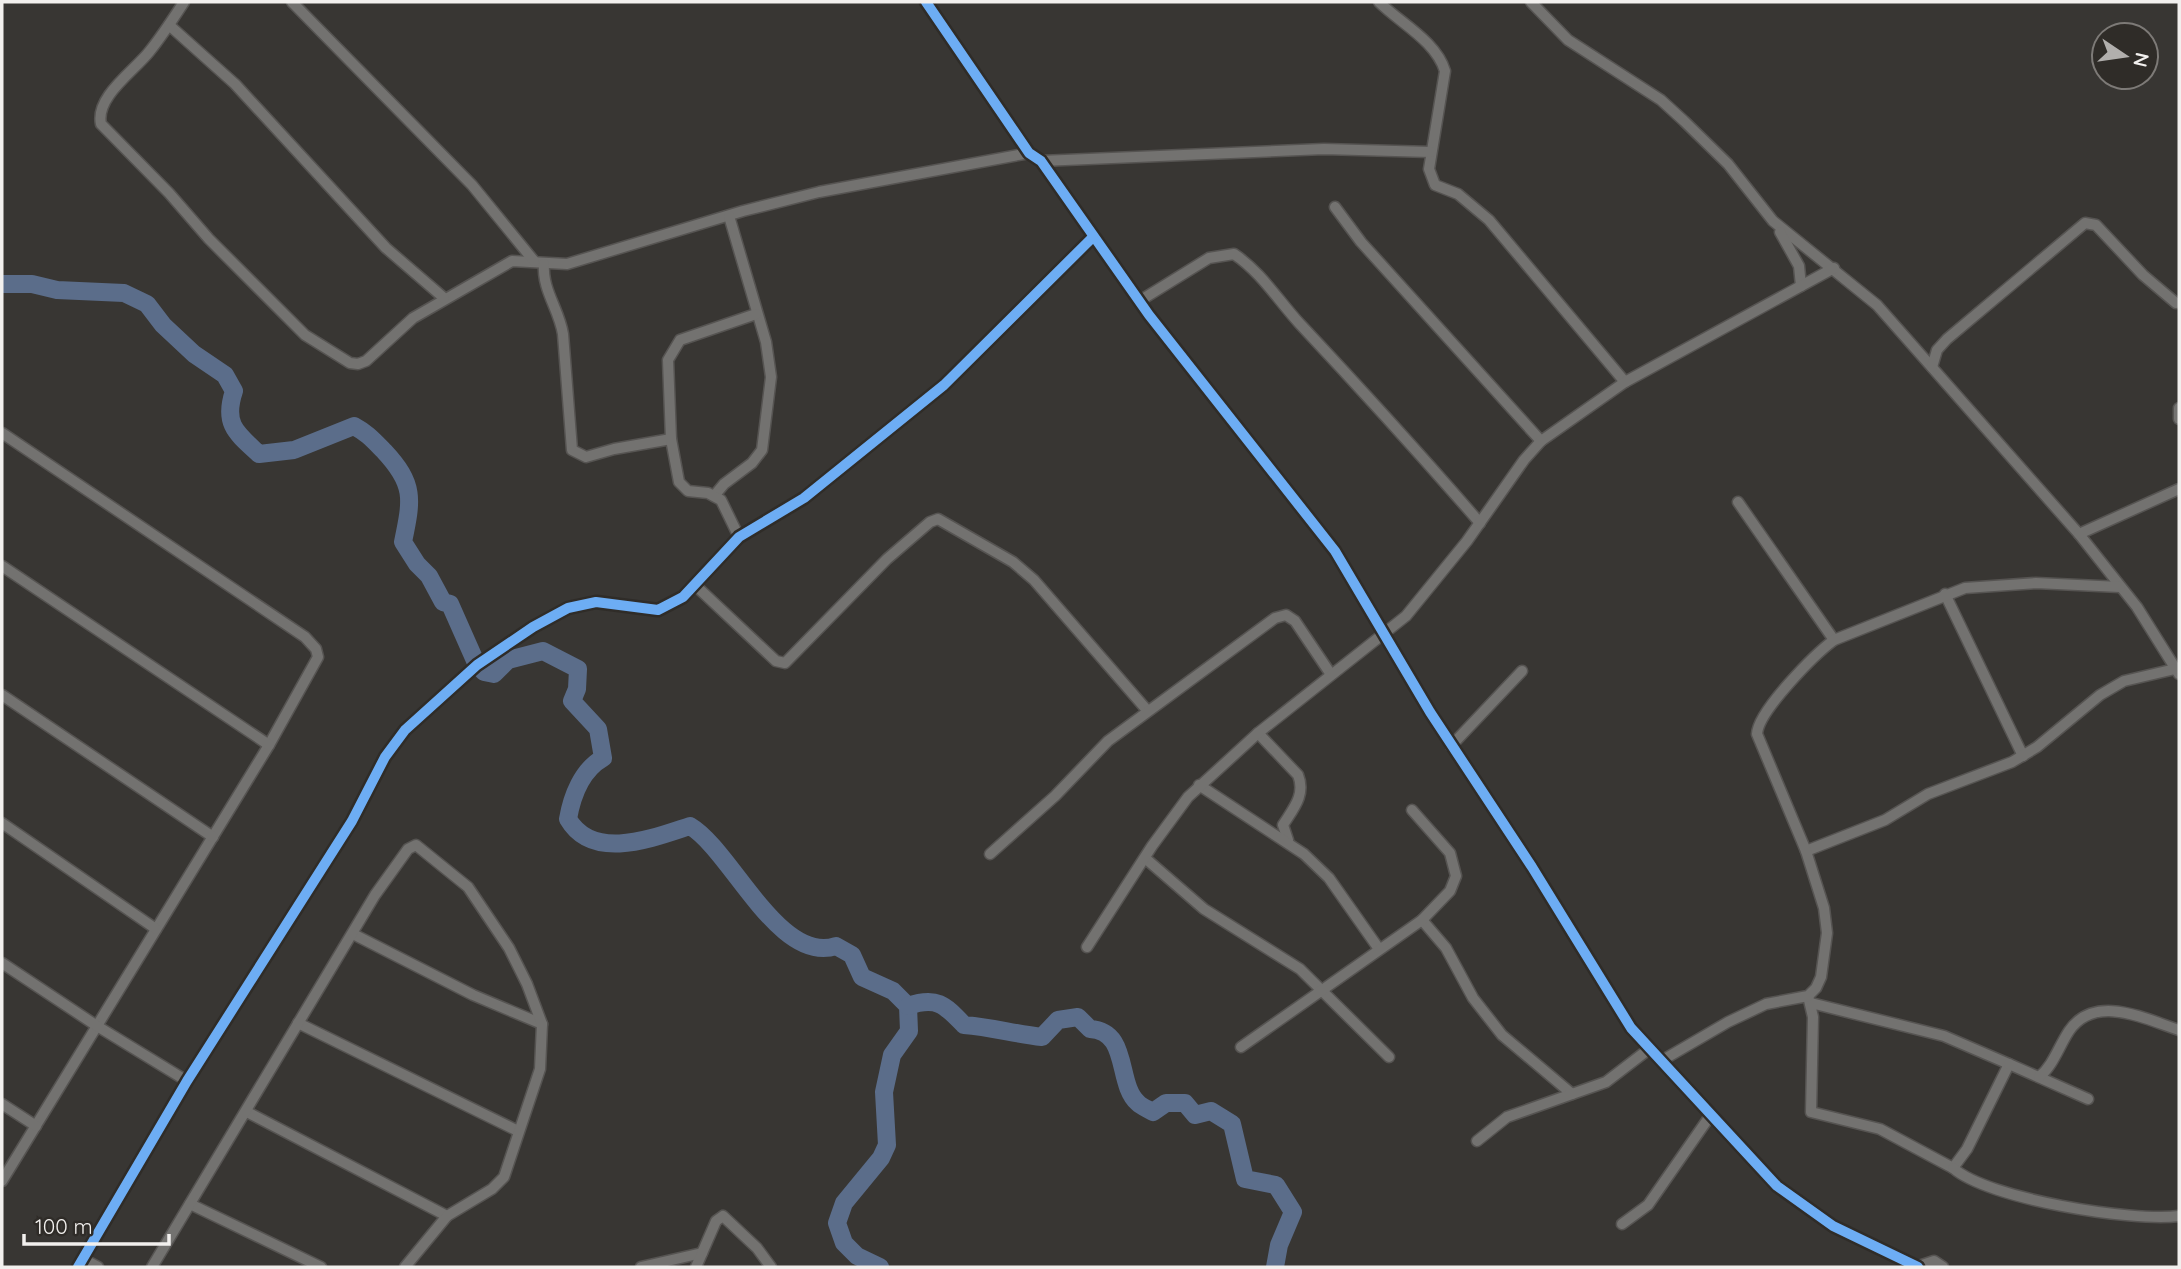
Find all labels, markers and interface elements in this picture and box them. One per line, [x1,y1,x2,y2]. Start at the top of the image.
north arrow [2090,21,2160,91]
text: N [2128,50,2155,69]
scale bar [24,1202,170,1246]
text: 100 m [35,1213,93,1239]

